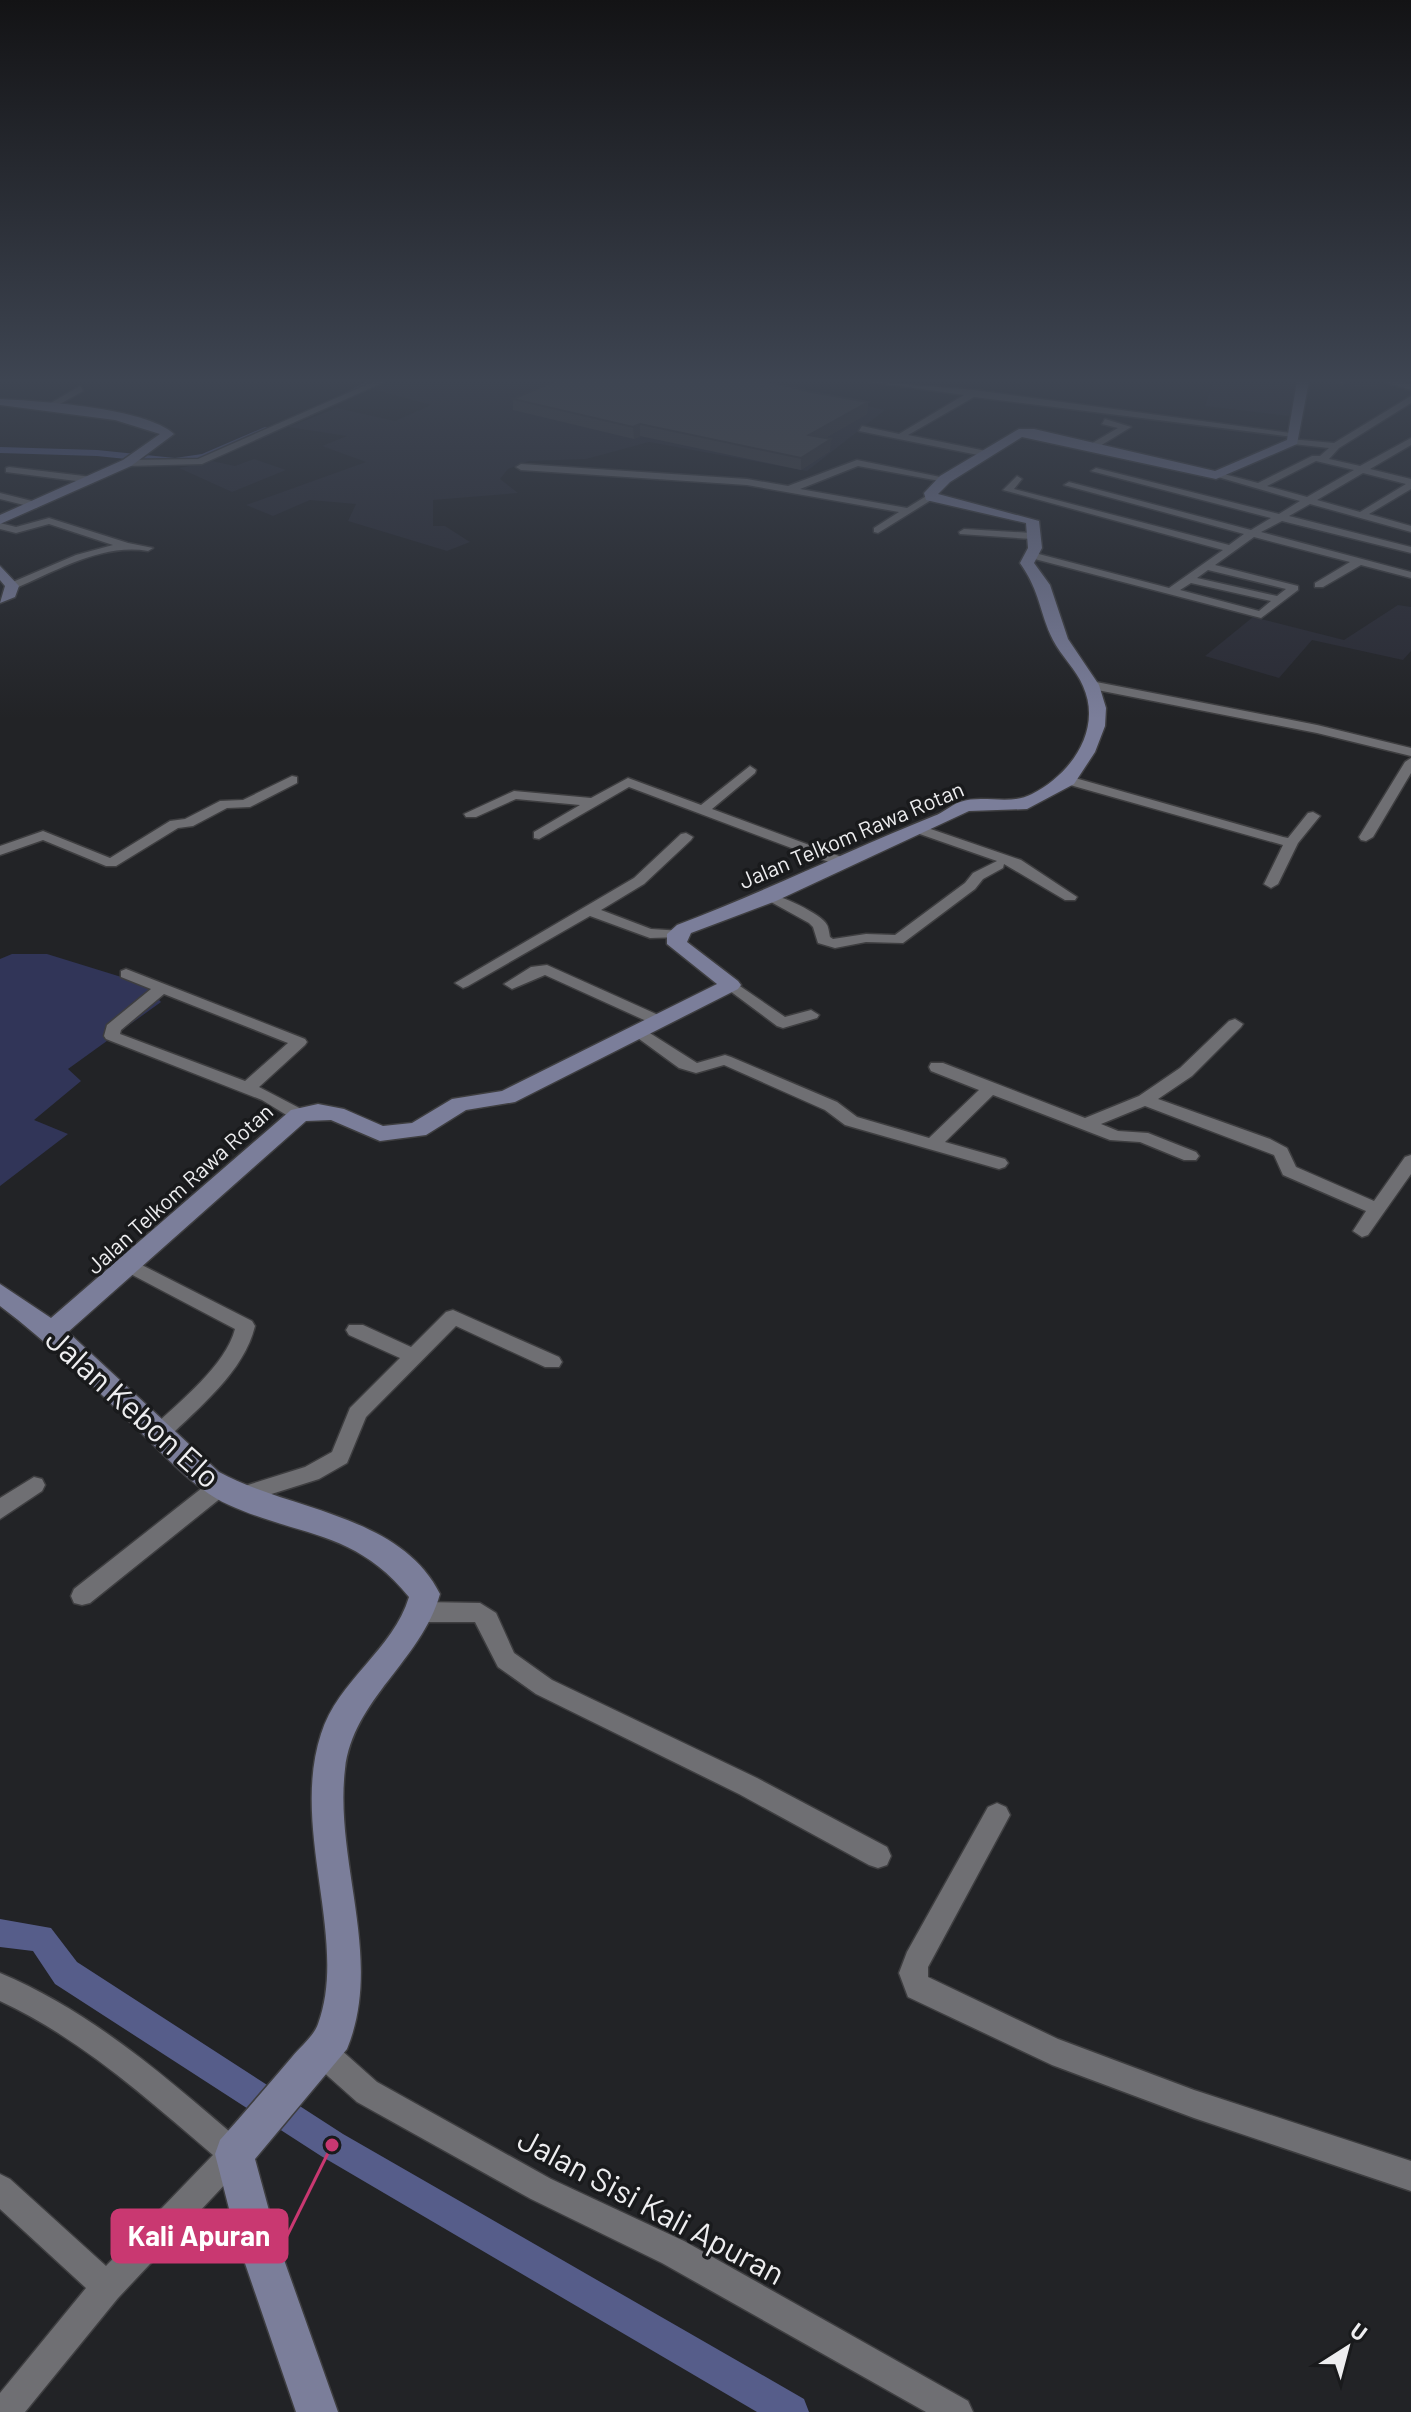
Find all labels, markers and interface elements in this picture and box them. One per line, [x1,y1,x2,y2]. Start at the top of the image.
street label: Jalan Telkom Rawa Rotan [735,775,967,893]
street label: Jalan Telkom Rawa Rotan [81,1097,277,1279]
street label: Jalan Kebon Elo [39,1319,229,1495]
street label: Jalan Sisi Kali Apuran [512,2119,792,2291]
callout: Kali Apuran [112,2210,287,2262]
text: Kali Apuran [128,2218,270,2252]
north arrow [1307,2308,1387,2388]
text: U [1346,2316,1373,2346]

